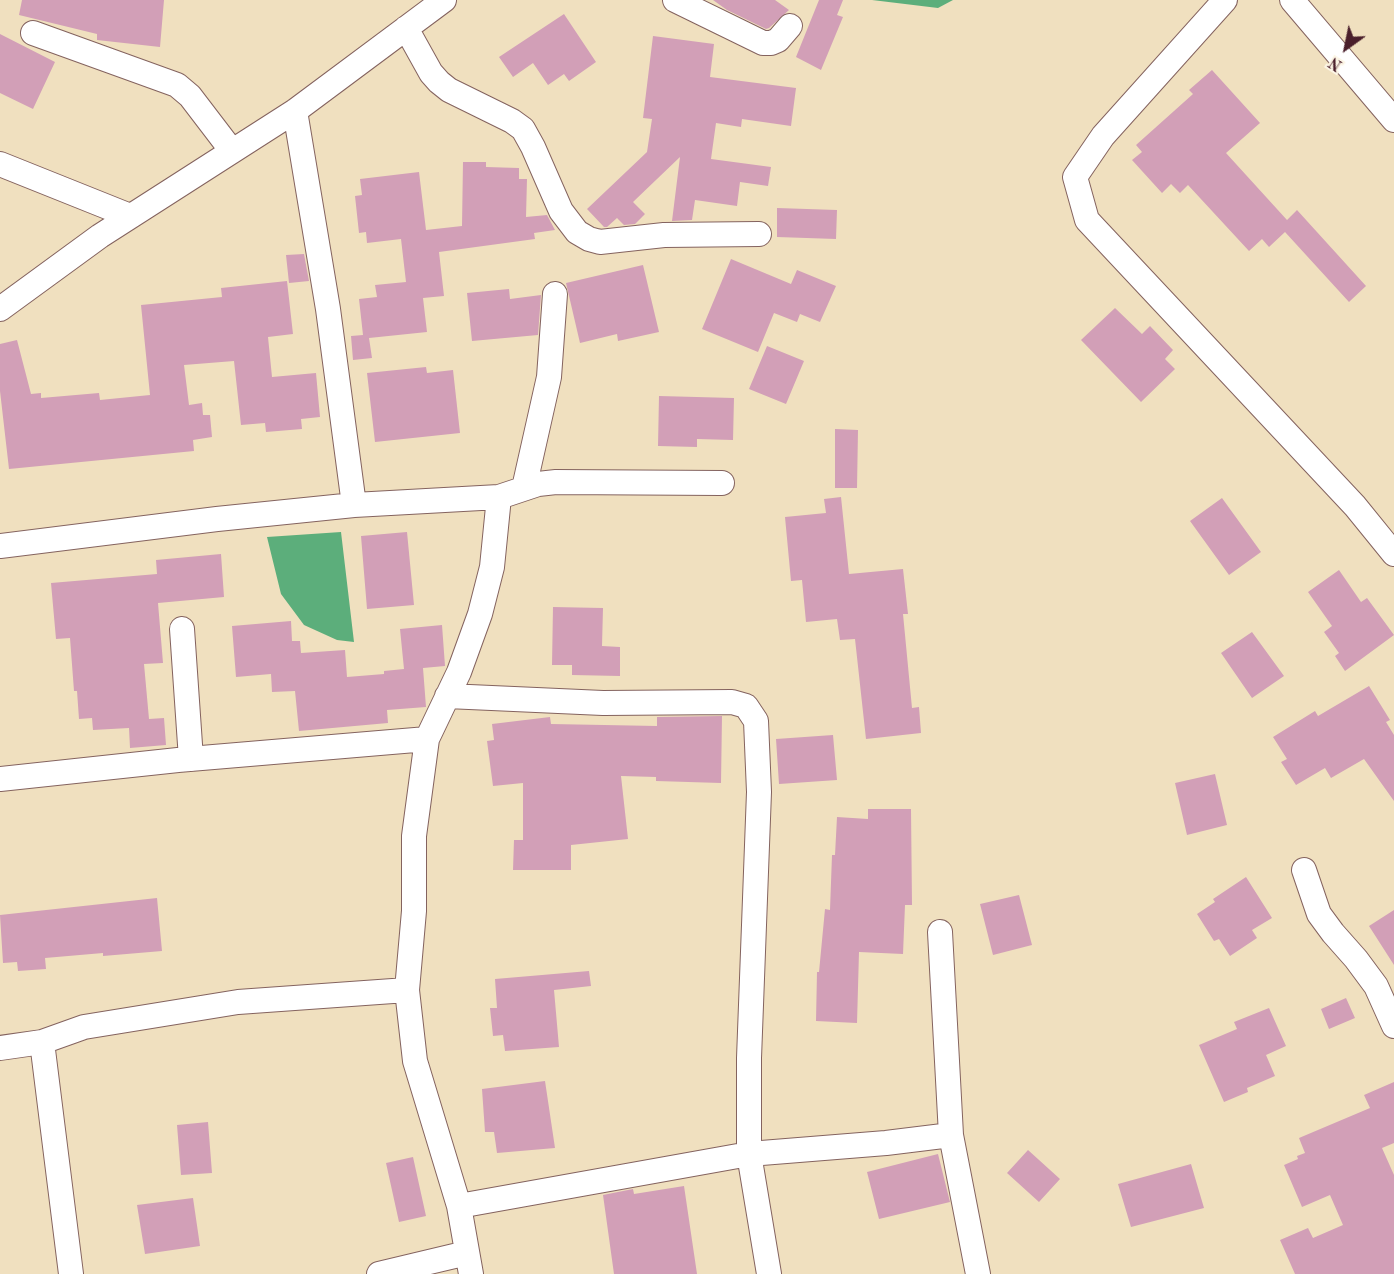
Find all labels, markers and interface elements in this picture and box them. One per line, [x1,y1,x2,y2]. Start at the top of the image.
north arrow [1316,18,1376,78]
text: N [1327,53,1346,73]

